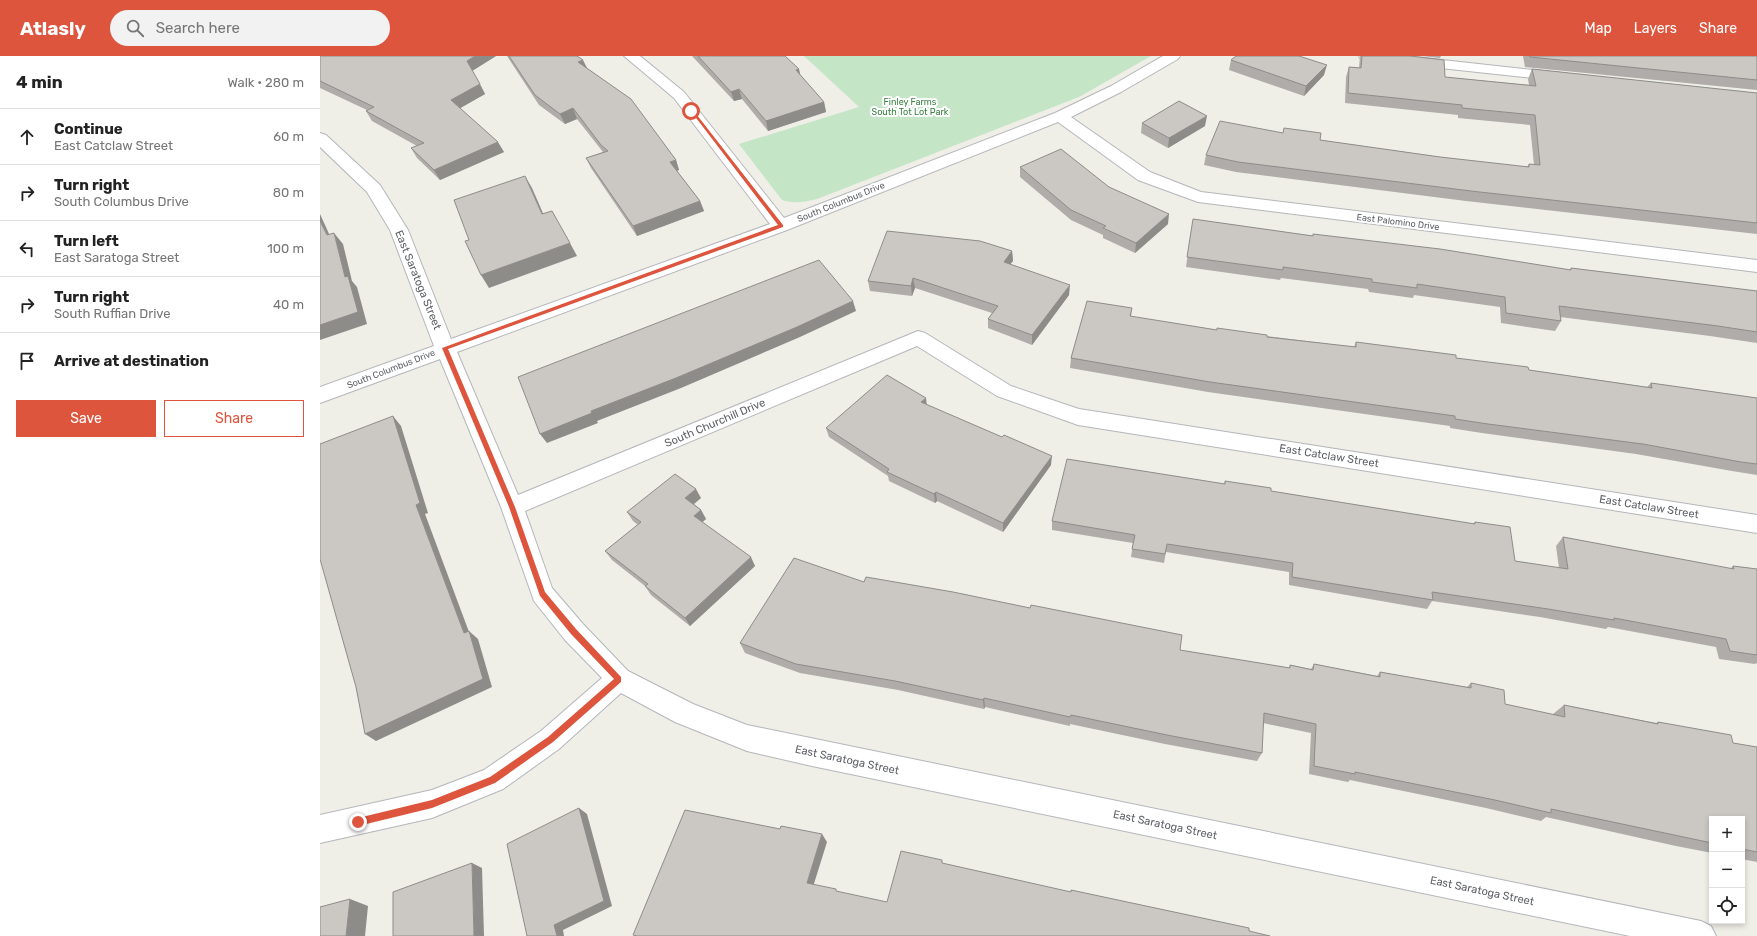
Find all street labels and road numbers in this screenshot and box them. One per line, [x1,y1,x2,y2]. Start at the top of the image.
street label: South Columbus Drive [796,180,886,224]
street label: East Palomino Drive [1356,212,1440,232]
street label: East Saratoga Street [392,228,444,332]
street label: South Columbus Drive [346,348,436,390]
street label: South Churchill Drive [663,396,767,450]
street label: East Catclaw Street [1278,442,1381,470]
street label: East Catclaw Street [1598,493,1701,521]
street label: East Saratoga Street [794,743,901,778]
street label: East Saratoga Street [1112,808,1219,843]
street label: East Saratoga Street [1429,874,1536,909]

